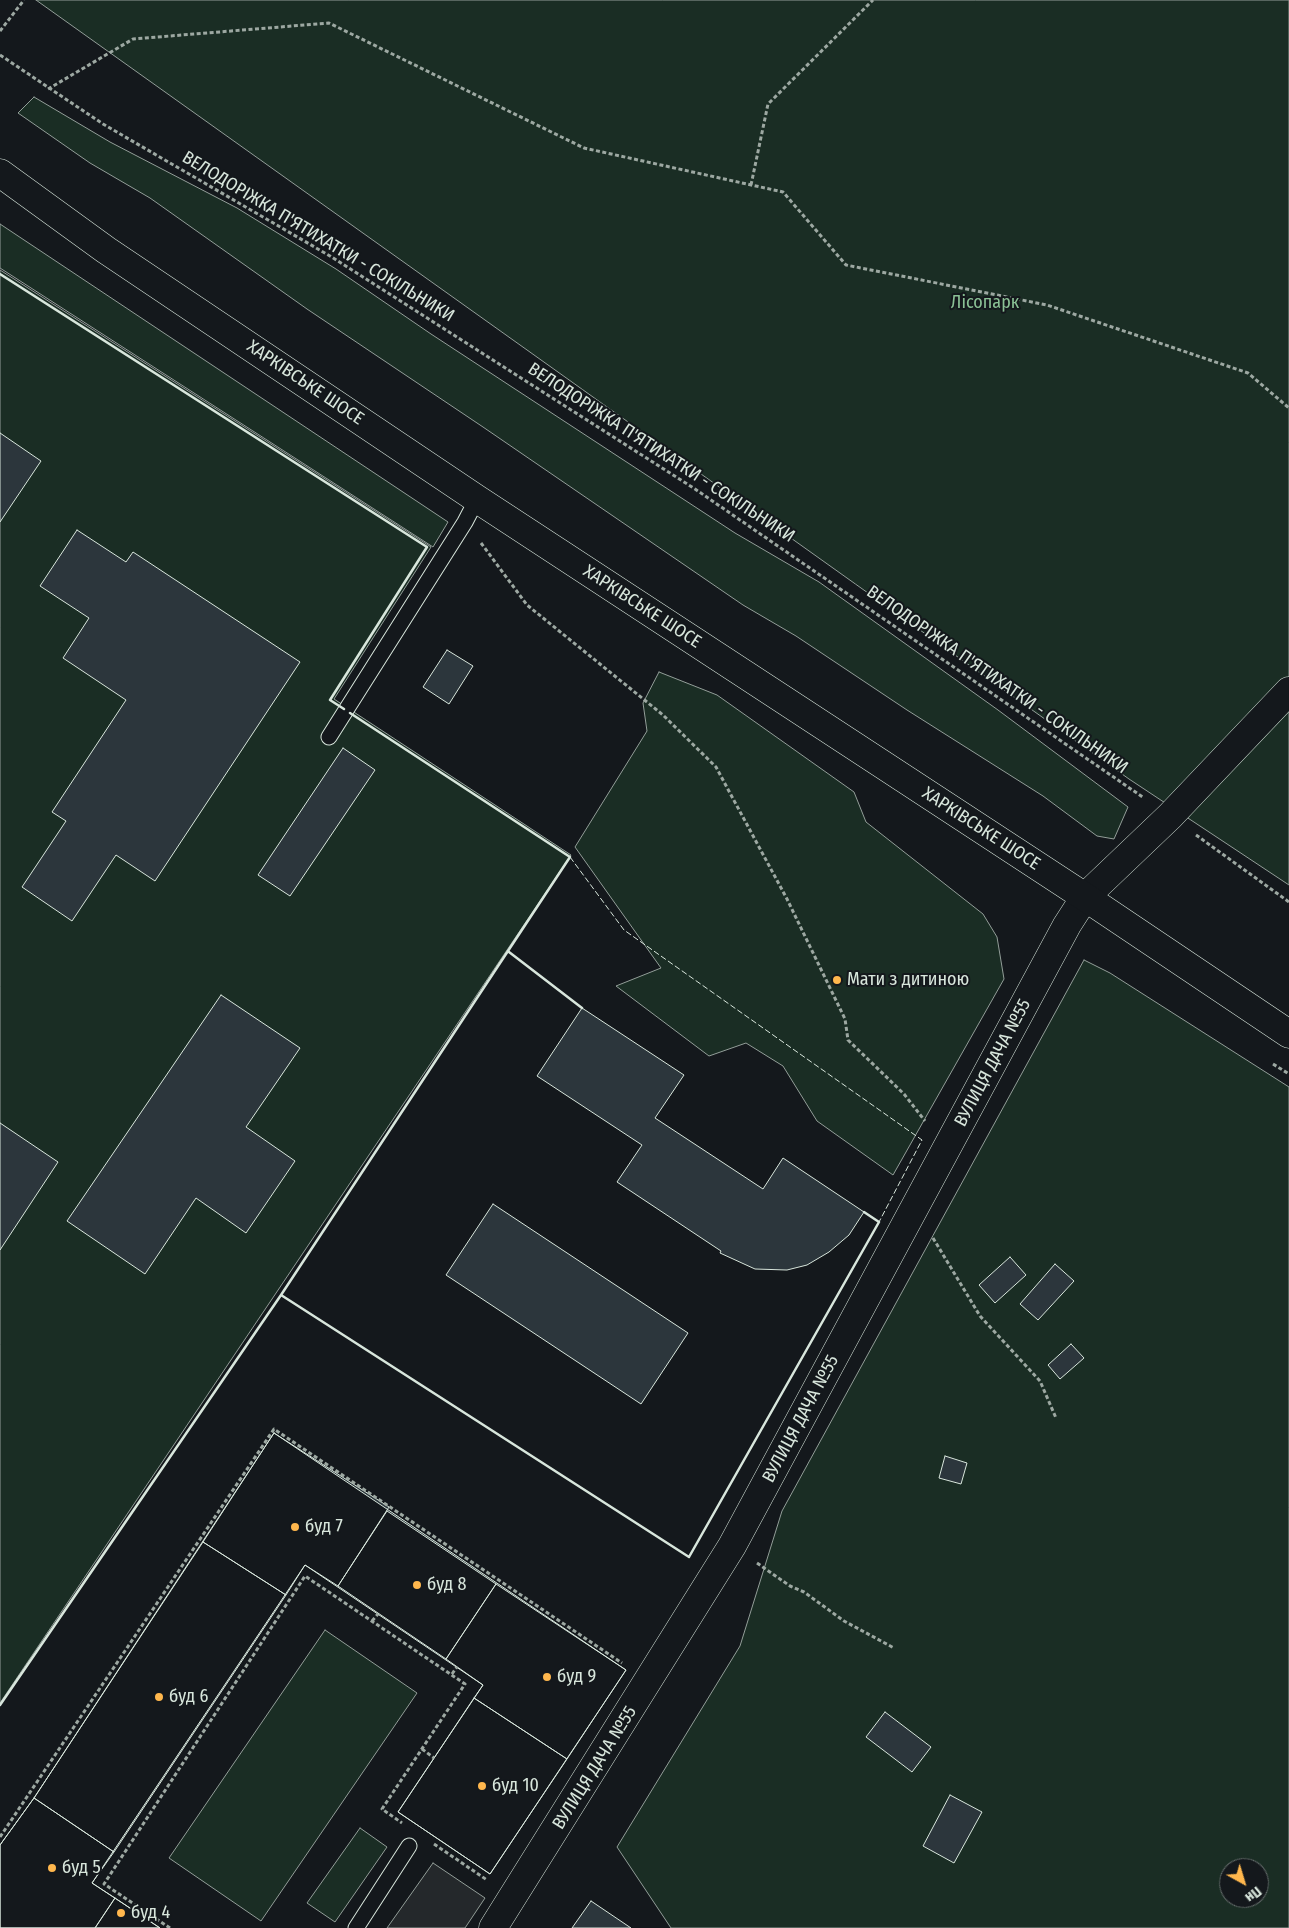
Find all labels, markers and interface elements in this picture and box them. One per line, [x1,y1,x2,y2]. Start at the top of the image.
street label: ВЕЛОДОРІЖКА П'ЯТИХАТКИ - СОКІЛЬНИКИ [178,147,458,327]
park label: Лісопарк [951,292,1019,314]
street label: ХАРКІВСЬКЕ ШОСЕ [242,336,368,430]
street label: ВЕЛОДОРІЖКА П'ЯТИХАТКИ - СОКІЛЬНИКИ [524,358,798,548]
street label: ХАРКІВСЬКЕ ШОСЕ [579,561,705,653]
street label: ВЕЛОДОРІЖКА П'ЯТИХАТКИ - СОКІЛЬНИКИ [862,581,1132,779]
street label: ХАРКІВСЬКЕ ШОСЕ [918,783,1044,875]
place label: Мати з дитиною [847,969,969,991]
marker: Мати з дитиною [831,974,843,986]
street label: ВУЛИЦЯ ДАЧА №55 [950,996,1036,1130]
street label: ВУЛИЦЯ ДАЧА №55 [758,1352,844,1486]
place label: буд 7 [305,1516,343,1538]
marker: буд 7 [289,1521,301,1533]
place label: буд 8 [427,1574,466,1596]
marker: буд 8 [411,1579,423,1591]
place label: буд 9 [557,1666,596,1688]
marker: буд 9 [541,1671,553,1683]
place label: буд 6 [169,1686,208,1708]
marker: буд 6 [153,1691,165,1703]
street label: ВУЛИЦЯ ДАЧА №55 [548,1702,642,1834]
place label: буд 10 [492,1775,539,1797]
marker: буд 10 [476,1780,488,1792]
place label: буд 5 [62,1857,101,1879]
north arrow [1219,1858,1269,1908]
marker: буд 5 [46,1862,58,1874]
text: Пн [1242,1883,1265,1906]
place label: буд 4 [131,1902,170,1924]
marker: буд 4 [115,1907,127,1919]

